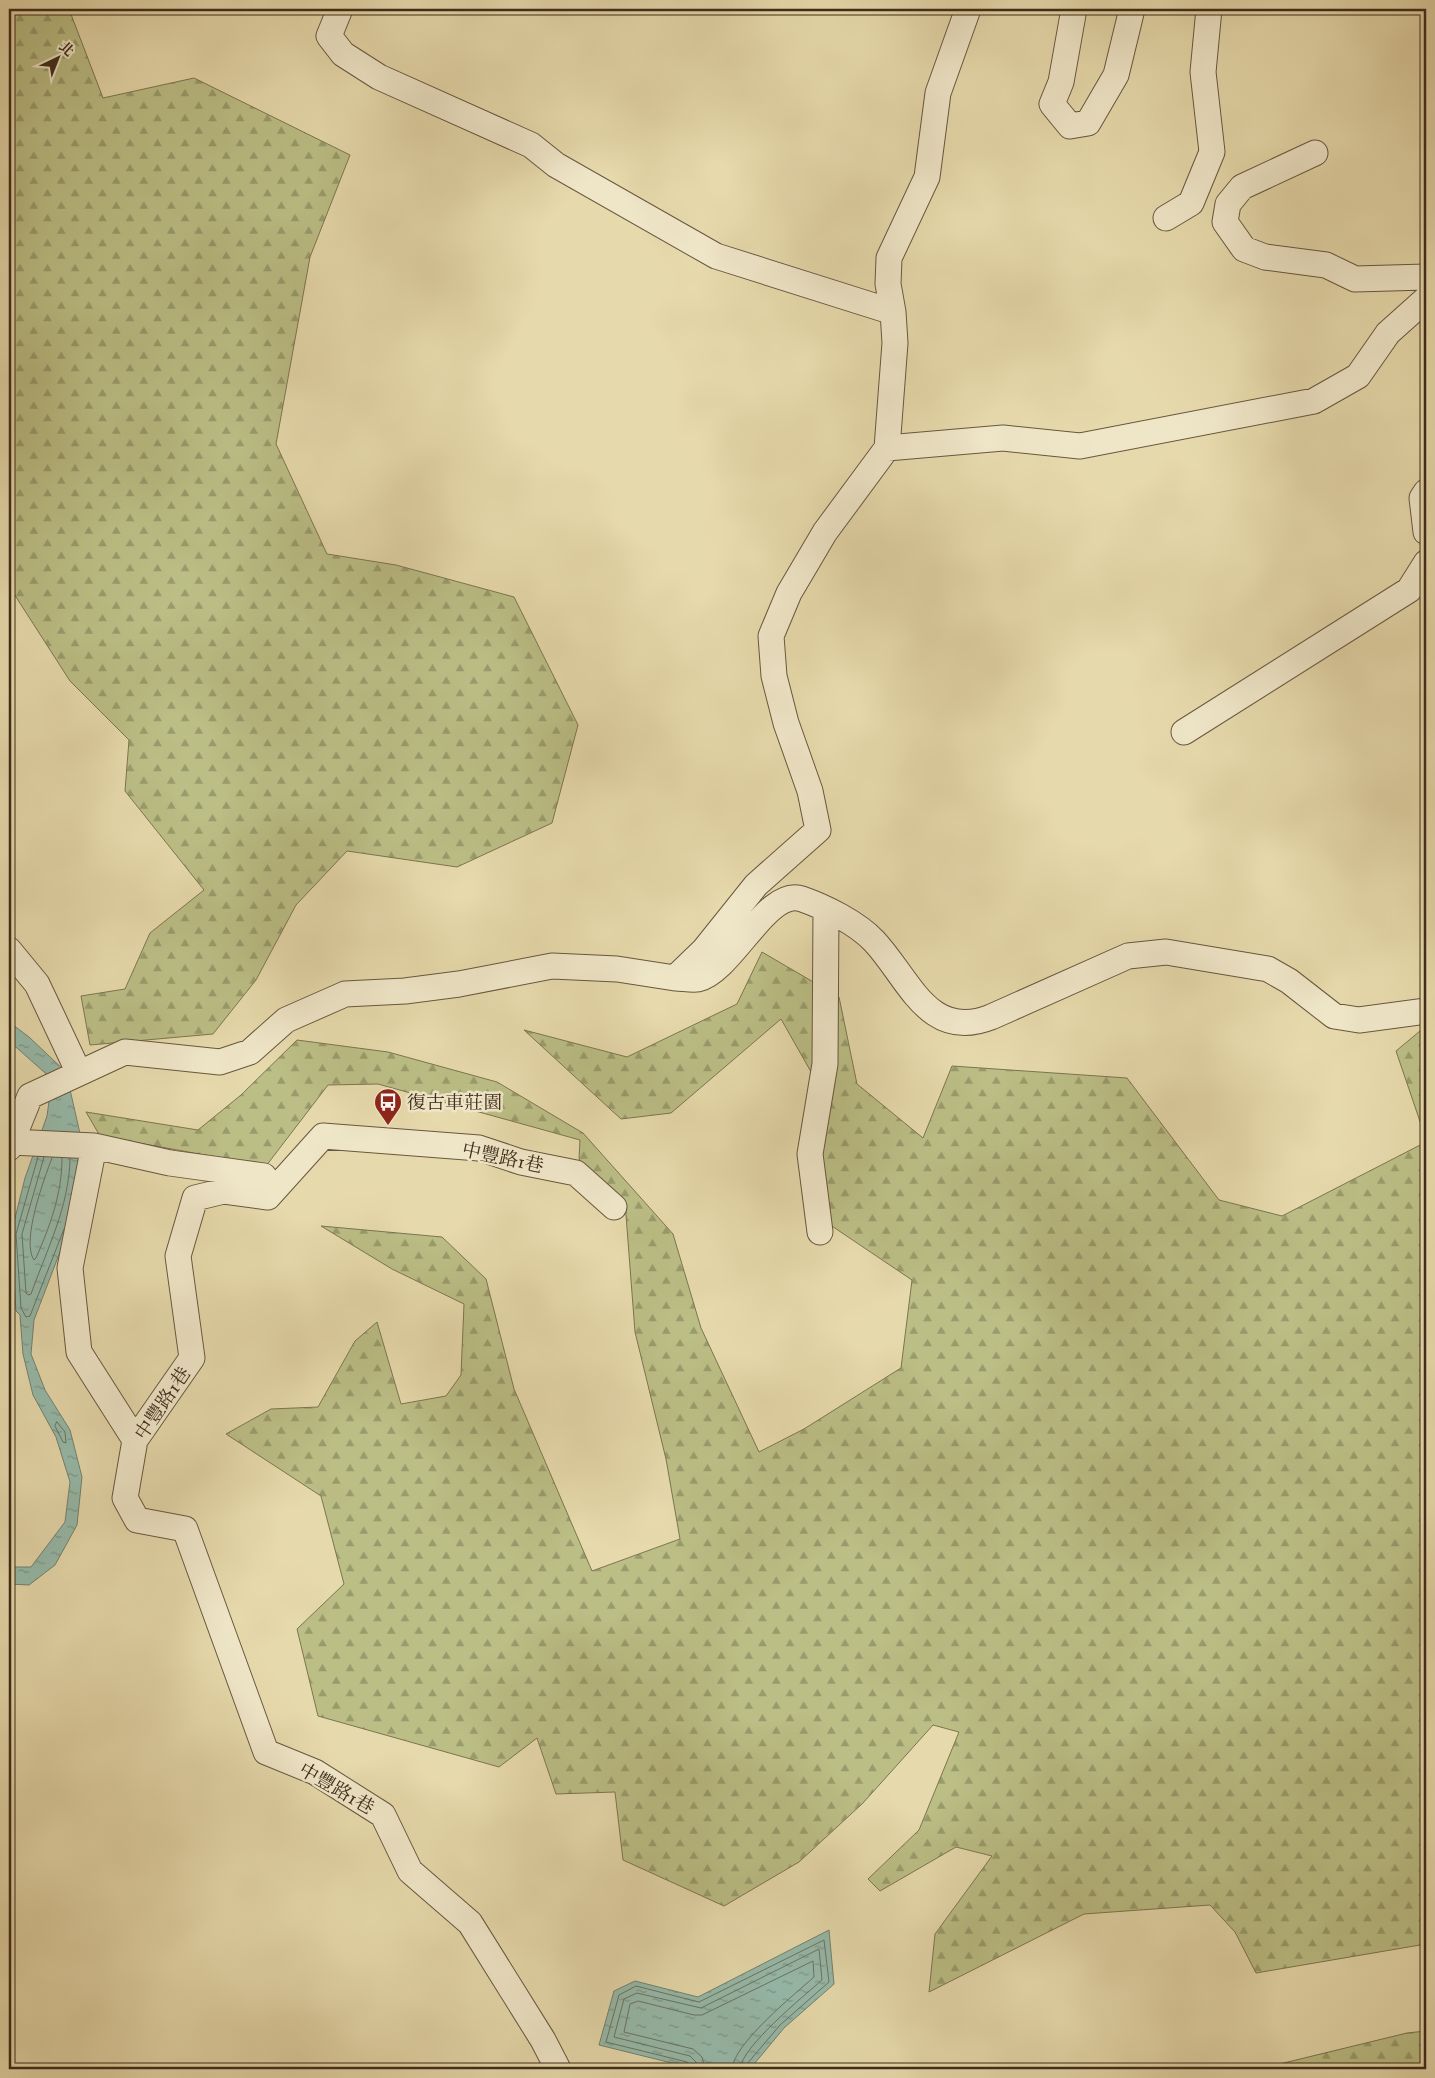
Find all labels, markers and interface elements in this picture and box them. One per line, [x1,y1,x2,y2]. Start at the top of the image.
north arrow [32,32,82,82]
text: 北 [55,38,77,61]
bus stop icon: 復古車莊園 [373,1087,403,1126]
place label: 復古車莊園 [407,1092,502,1115]
street label: 中豐路1巷 [460,1139,546,1178]
street label: 中豐路1巷 [131,1363,196,1445]
street label: 中豐路1巷 [295,1759,378,1820]

